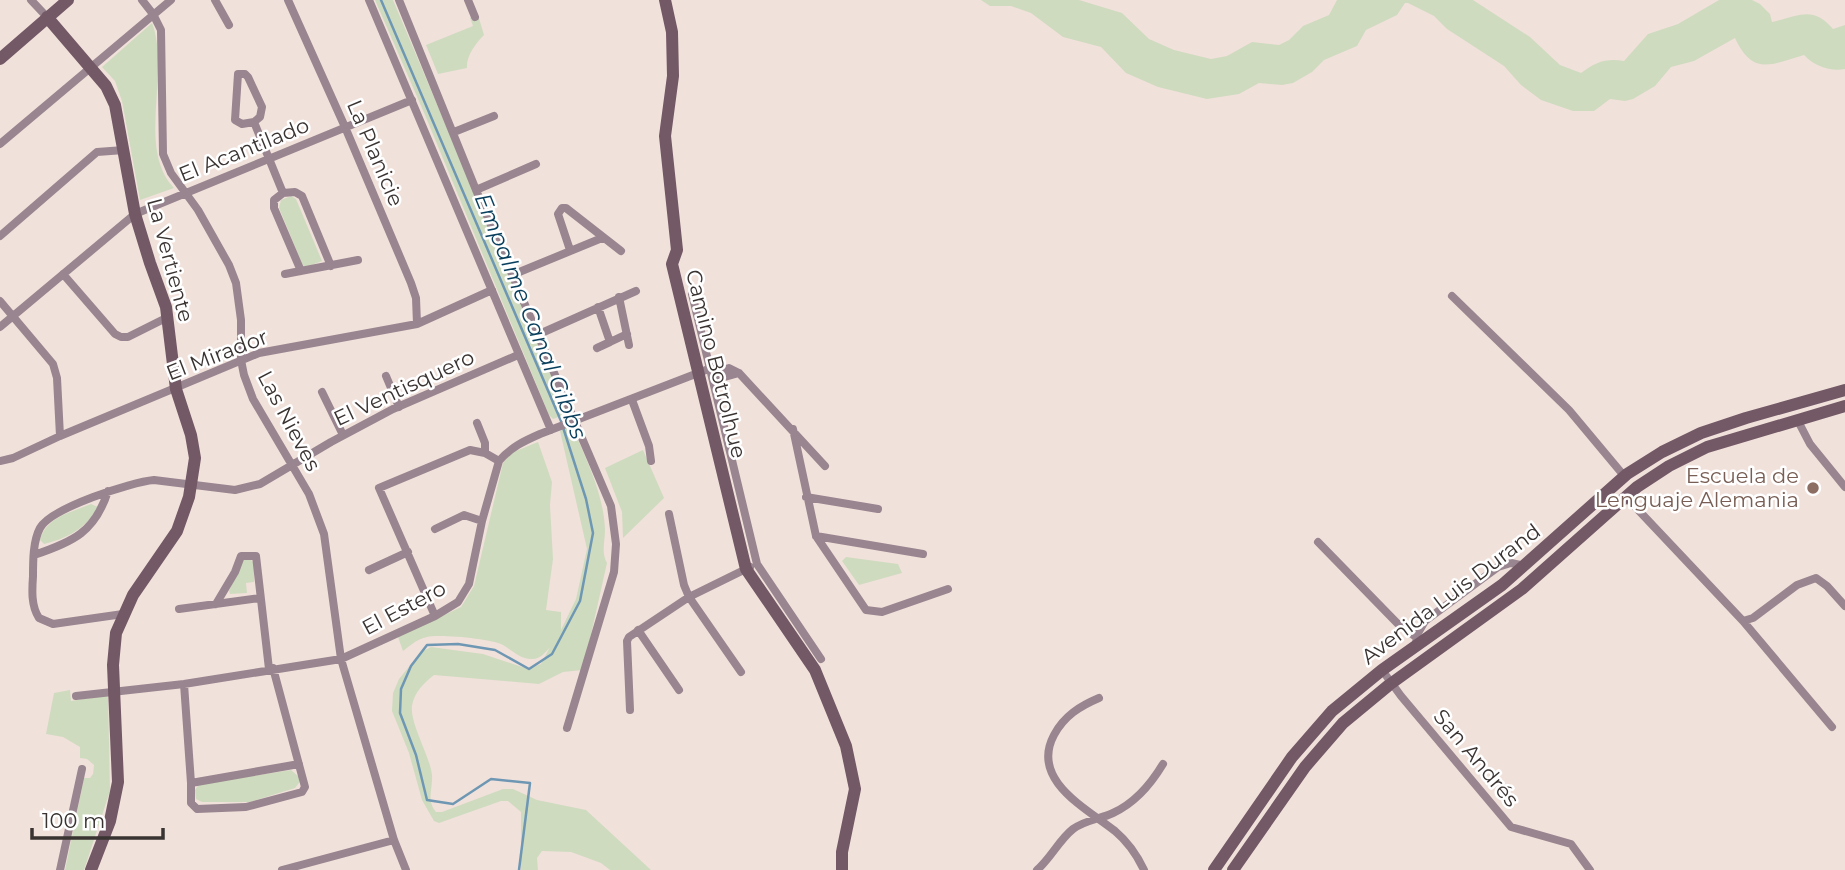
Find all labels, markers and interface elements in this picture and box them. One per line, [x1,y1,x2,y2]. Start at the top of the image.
street label: La Planicie [342,96,409,210]
street label: El Acantilado [175,112,313,187]
water label: Empalme Canal Gibbs [469,189,593,443]
street label: La Vertiente [142,195,199,324]
street label: Camino Botrolhue [681,267,752,461]
street label: El Mirador [163,324,271,385]
street label: El Ventisquero [329,344,478,431]
street label: Las Nieves [253,366,326,475]
place label: Escuela de Lenguaje Alemania [1595,463,1799,512]
marker: Escuela de Lenguaje Alemania [1805,480,1821,496]
street label: Avenida Luis Durand [1356,518,1545,669]
street label: El Estero [358,575,450,640]
street label: San Andrés [1428,704,1524,812]
scale bar [32,796,163,840]
text: 100 m [42,808,105,833]

